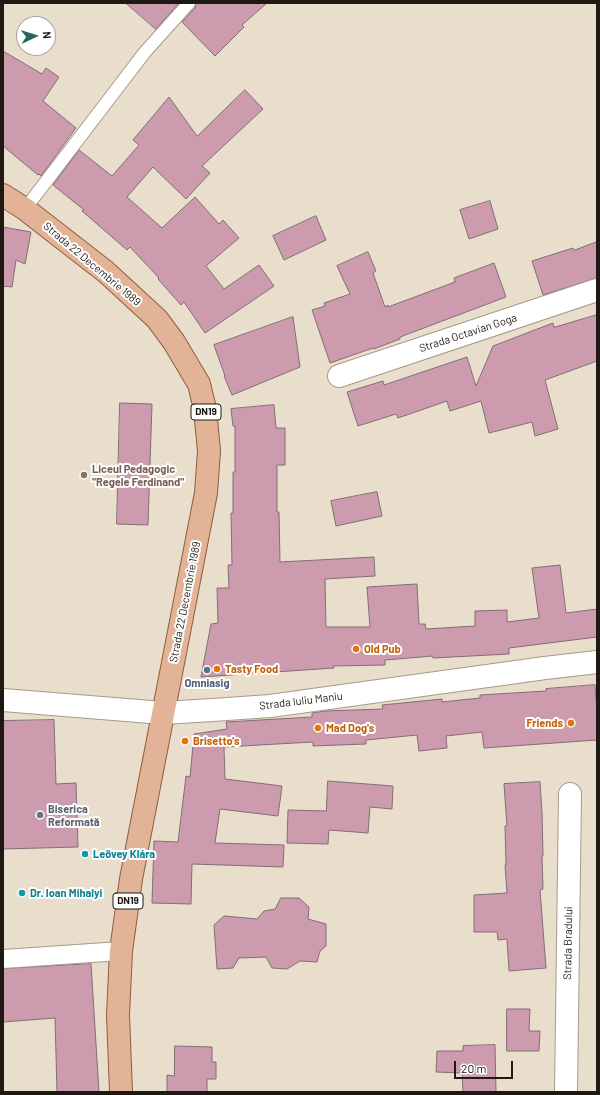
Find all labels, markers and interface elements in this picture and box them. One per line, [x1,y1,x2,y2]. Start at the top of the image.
north arrow [16,16,56,56]
text: N [41,31,54,39]
street label: Strada 22 Decembrie 1989 [41,219,143,309]
street label: Strada Octavian Goga [417,311,519,355]
road number: DN19 [191,404,221,420]
place label: Liceul Pedagogic "Regele Ferdinand" [92,462,184,488]
marker: Liceul Pedagogic "Regele Ferdinand" [79,470,89,480]
street label: Strada 22 Decembrie 1989 [167,540,203,664]
place label: Old Pub [364,642,401,656]
marker: Old Pub [351,644,361,654]
place label: Tasty Food [225,662,278,676]
marker: Tasty Food [212,664,222,674]
marker: Omniasig [202,665,212,675]
place label: Omniasig [184,676,230,690]
street label: Strada Iuliu Maniu [258,689,344,713]
place label: Friends [526,716,563,730]
marker: Friends [566,718,576,728]
place label: Mad Dog's [326,721,374,735]
marker: Mad Dog's [313,723,323,733]
place label: Brisetto's [193,734,239,748]
marker: Brisetto's [180,736,190,746]
place label: Biserica Reformată [48,802,100,828]
marker: Biserica Reformată [35,810,45,820]
place label: Leövey Klára [93,847,155,861]
marker: Leövey Klára [80,849,90,859]
place label: Dr. Ioan Mihalyi [30,886,102,900]
marker: Dr. Ioan Mihalyi [17,888,27,898]
road number: DN19 [113,893,143,909]
street label: Strada Bradului [561,906,575,980]
scale bar [456,1053,515,1079]
text: 20 m [461,1061,487,1075]

